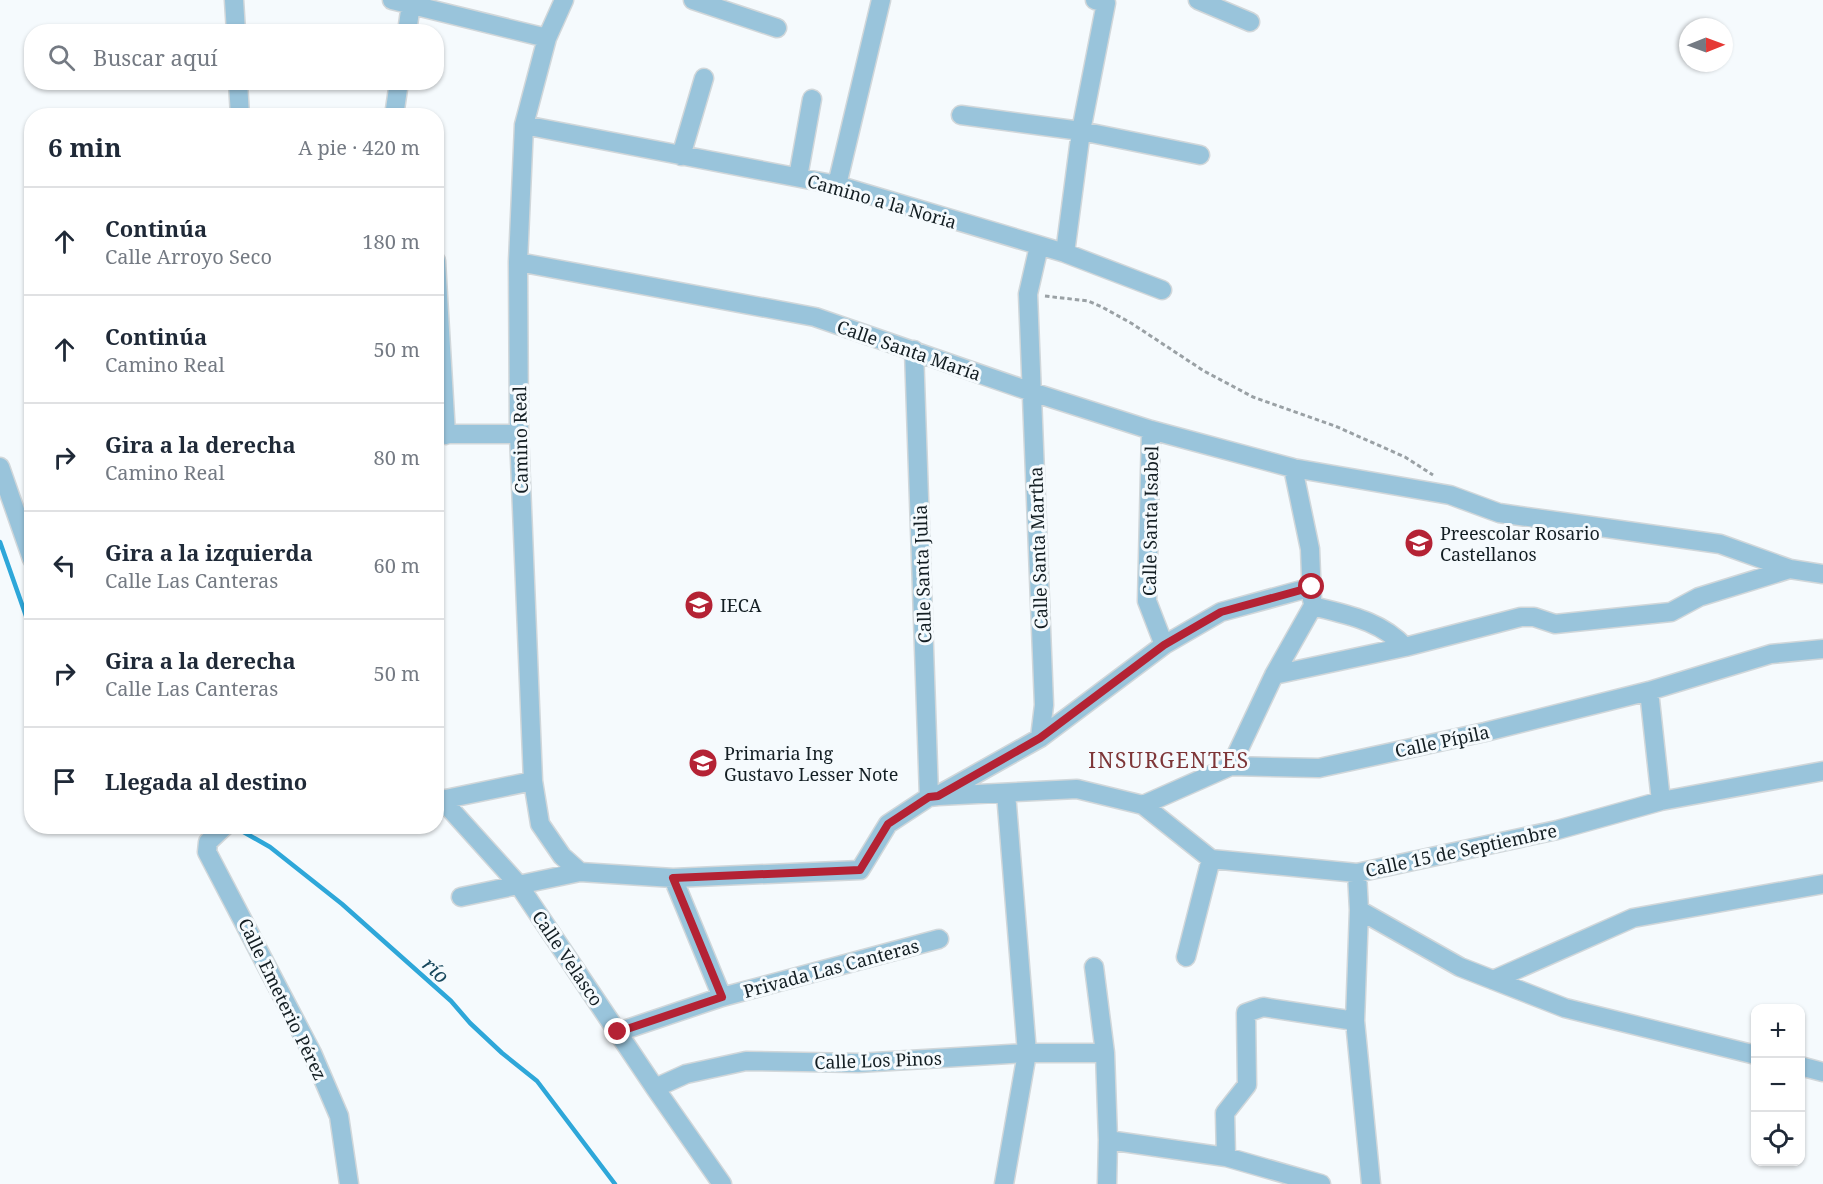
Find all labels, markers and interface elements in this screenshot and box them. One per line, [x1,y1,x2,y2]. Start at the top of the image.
north arrow [1679,18,1733,72]
search box [24,24,444,90]
icon: search [45,41,78,74]
text: Buscar aquí [93,42,217,72]
text: 6 min [48,129,122,165]
text: A pie · 420 m [298,134,420,161]
street label: Camino a la Noria [805,168,959,234]
text: Continúa [105,213,207,243]
icon: ahead [48,225,81,258]
text: 180 m [362,228,420,255]
text: Calle Arroyo Seco [105,243,272,270]
street label: Calle Santa María [834,314,984,386]
text: Continúa [105,321,207,351]
icon: ahead [48,333,81,366]
text: 50 m [374,336,420,363]
text: Camino Real [105,351,225,378]
street label: Camino Real [507,385,533,494]
text: Gira a la derecha [105,429,296,459]
icon: right [48,441,81,474]
text: 80 m [374,444,420,471]
street label: Calle Santa Isabel [1137,445,1163,596]
text: Camino Real [105,459,225,486]
street label: Calle Santa Martha [1023,466,1053,630]
street label: Calle Santa Julia [908,504,936,644]
place label: Preescolar Rosario Castellanos [1440,521,1600,566]
school or university icon: Preescolar Rosario Castellanos [1403,527,1435,559]
text: Gira a la izquierda [105,537,313,567]
icon: left [48,549,81,582]
text: 60 m [374,552,420,579]
text: Calle Las Canteras [105,567,278,594]
route start [1298,573,1324,599]
school or university icon: IECA [683,589,715,621]
place label: IECA [720,593,762,617]
text: Gira a la derecha [105,645,296,675]
icon: right [48,657,81,690]
text: 50 m [374,660,420,687]
text: Calle Las Canteras [105,675,278,702]
street label: Calle Pípila [1393,719,1491,763]
place label: Primaria Ing Gustavo Lesser Note [724,741,898,786]
district label: INSURGENTES [1088,746,1250,774]
school or university icon: Primaria Ing Gustavo Lesser Note [687,747,719,779]
icon: arrive [48,765,81,798]
text: Llegada al destino [105,766,307,796]
street label: Calle 15 de Septiembre [1363,818,1559,882]
street label: Calle Velasco [527,906,609,1010]
street label: Calle Emeterio Pérez [233,914,333,1084]
street label: Privada Las Canteras [741,933,921,1003]
water label: río [417,951,455,989]
map controls [1751,1004,1805,1166]
button: + [1751,1004,1805,1058]
route end [604,1018,630,1044]
street label: Calle Los Pinos [814,1046,942,1074]
button: − [1751,1058,1805,1112]
button: locate [1751,1112,1805,1166]

